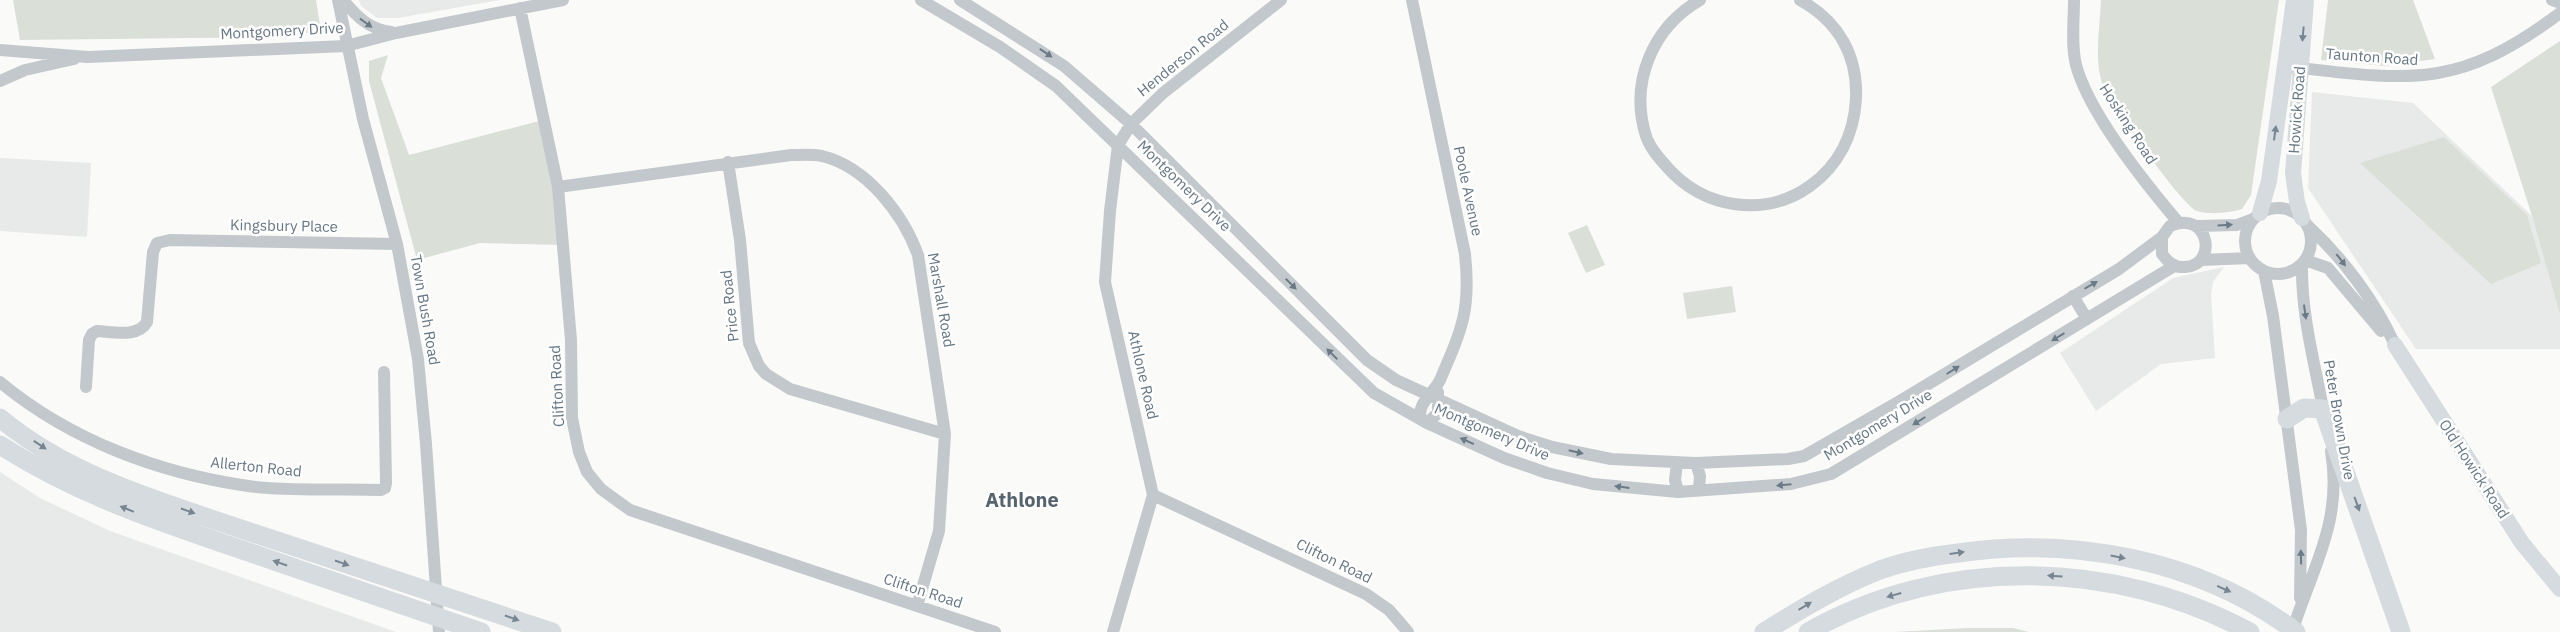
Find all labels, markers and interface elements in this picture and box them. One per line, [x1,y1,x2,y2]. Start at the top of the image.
street label: Henderson Road [1133,15,1232,100]
street label: Montgomery Drive [220,18,344,43]
one-way arrow [359,18,373,28]
one-way arrow [2299,26,2307,42]
street label: Taunton Road [2325,44,2419,69]
one-way arrow [1039,48,1052,58]
street label: Howick Road [2284,66,2309,154]
street label: Hosking Road [2095,80,2162,168]
one-way arrow [2272,124,2280,140]
street label: Montgomery Drive [1133,136,1235,235]
street label: Poole Avenue [1450,144,1487,238]
street label: Kingsbury Place [230,215,338,236]
one-way arrow [2218,221,2234,229]
street label: Marshall Road [924,251,959,349]
street label: Town Bush Road [406,253,445,367]
one-way arrow [2335,254,2346,267]
street label: Price Road [716,269,743,343]
one-way arrow [1285,278,1297,290]
one-way arrow [2084,281,2099,289]
one-way arrow [2301,305,2309,321]
street label: Athlone Road [1124,329,1163,421]
one-way arrow [2051,332,2064,341]
street label: Clifton Road [545,345,568,428]
one-way arrow [1326,348,1338,360]
street label: Peter Brown Drive [2320,358,2359,481]
one-way arrow [1946,365,1959,375]
street label: Montgomery Drive [1820,385,1935,464]
street label: Montgomery Drive [1432,399,1553,464]
street label: Old Howick Road [2435,415,2514,522]
one-way arrow [1912,416,1925,425]
one-way arrow [1460,437,1474,445]
one-way arrow [34,440,47,450]
one-way arrow [1569,448,1584,456]
street label: Allerton Road [209,452,303,481]
one-way arrow [1776,481,1792,489]
one-way arrow [1614,483,1630,491]
district label: Athlone [985,486,1059,513]
one-way arrow [2353,497,2361,512]
one-way arrow [119,505,134,513]
one-way arrow [181,508,196,515]
street label: Clifton Road [1293,534,1375,587]
one-way arrow [1949,548,1965,556]
one-way arrow [2297,549,2305,565]
one-way arrow [2111,553,2126,561]
one-way arrow [272,559,287,567]
one-way arrow [335,559,350,567]
street label: Clifton Road [881,569,965,612]
one-way arrow [2047,572,2063,580]
one-way arrow [2217,586,2231,594]
one-way arrow [1887,592,1902,600]
one-way arrow [1798,602,1811,611]
one-way arrow [505,615,520,623]

